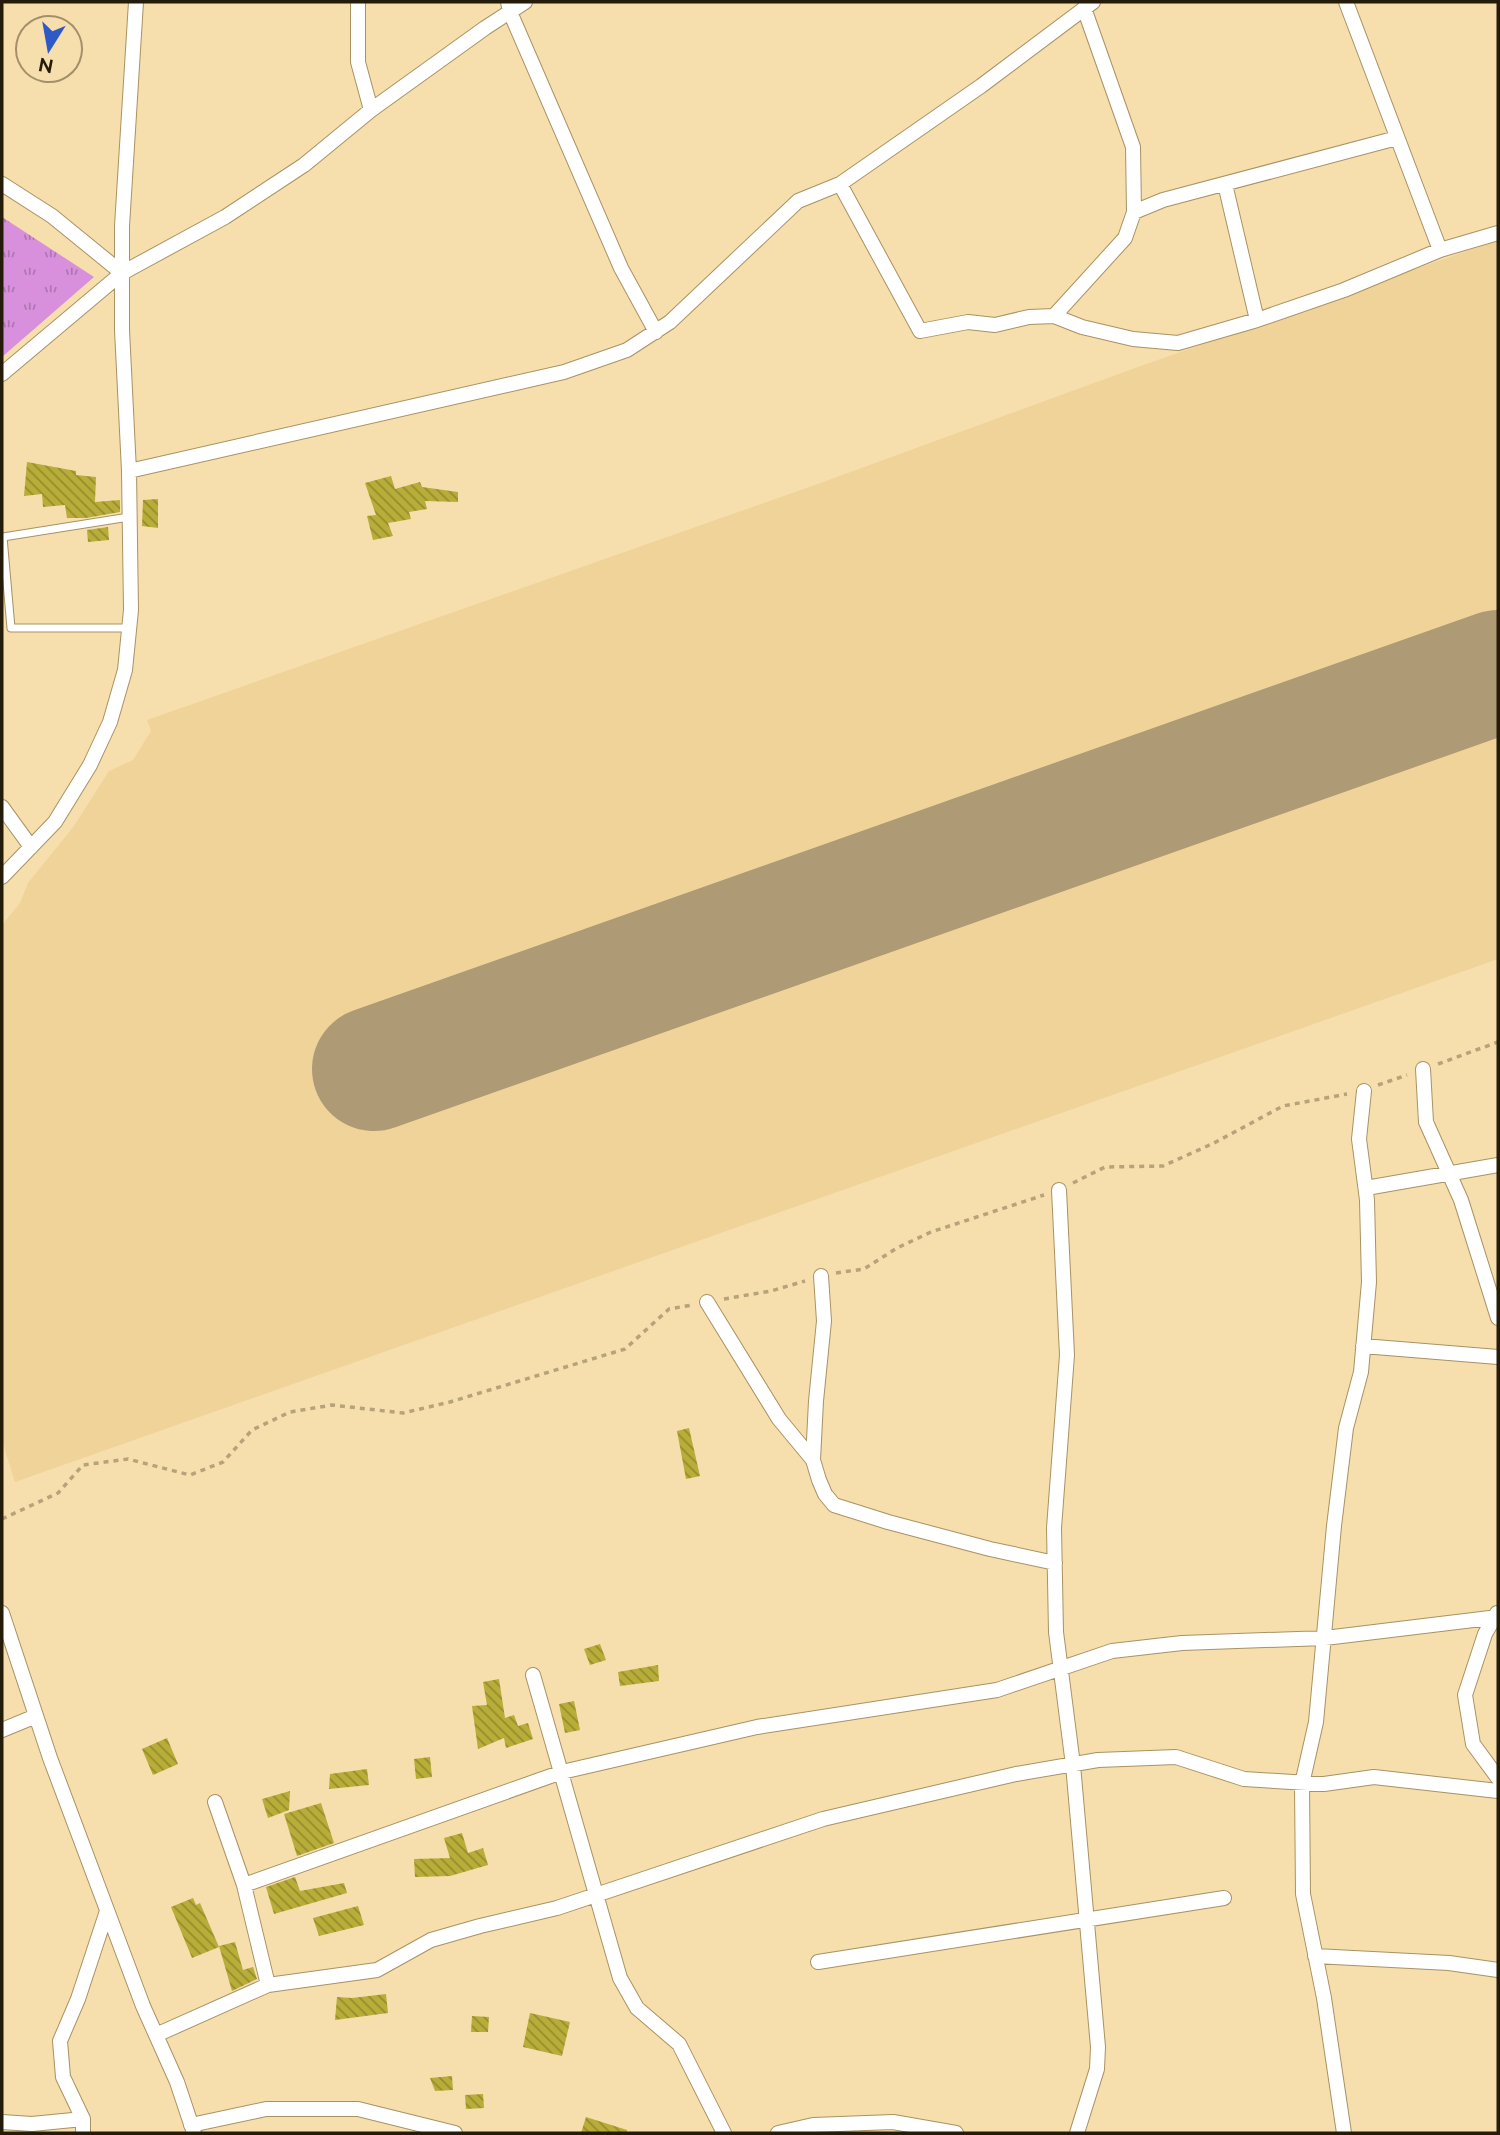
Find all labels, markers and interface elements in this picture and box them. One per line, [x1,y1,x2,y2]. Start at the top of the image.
north arrow [14,14,84,84]
text: N [37,54,55,78]

